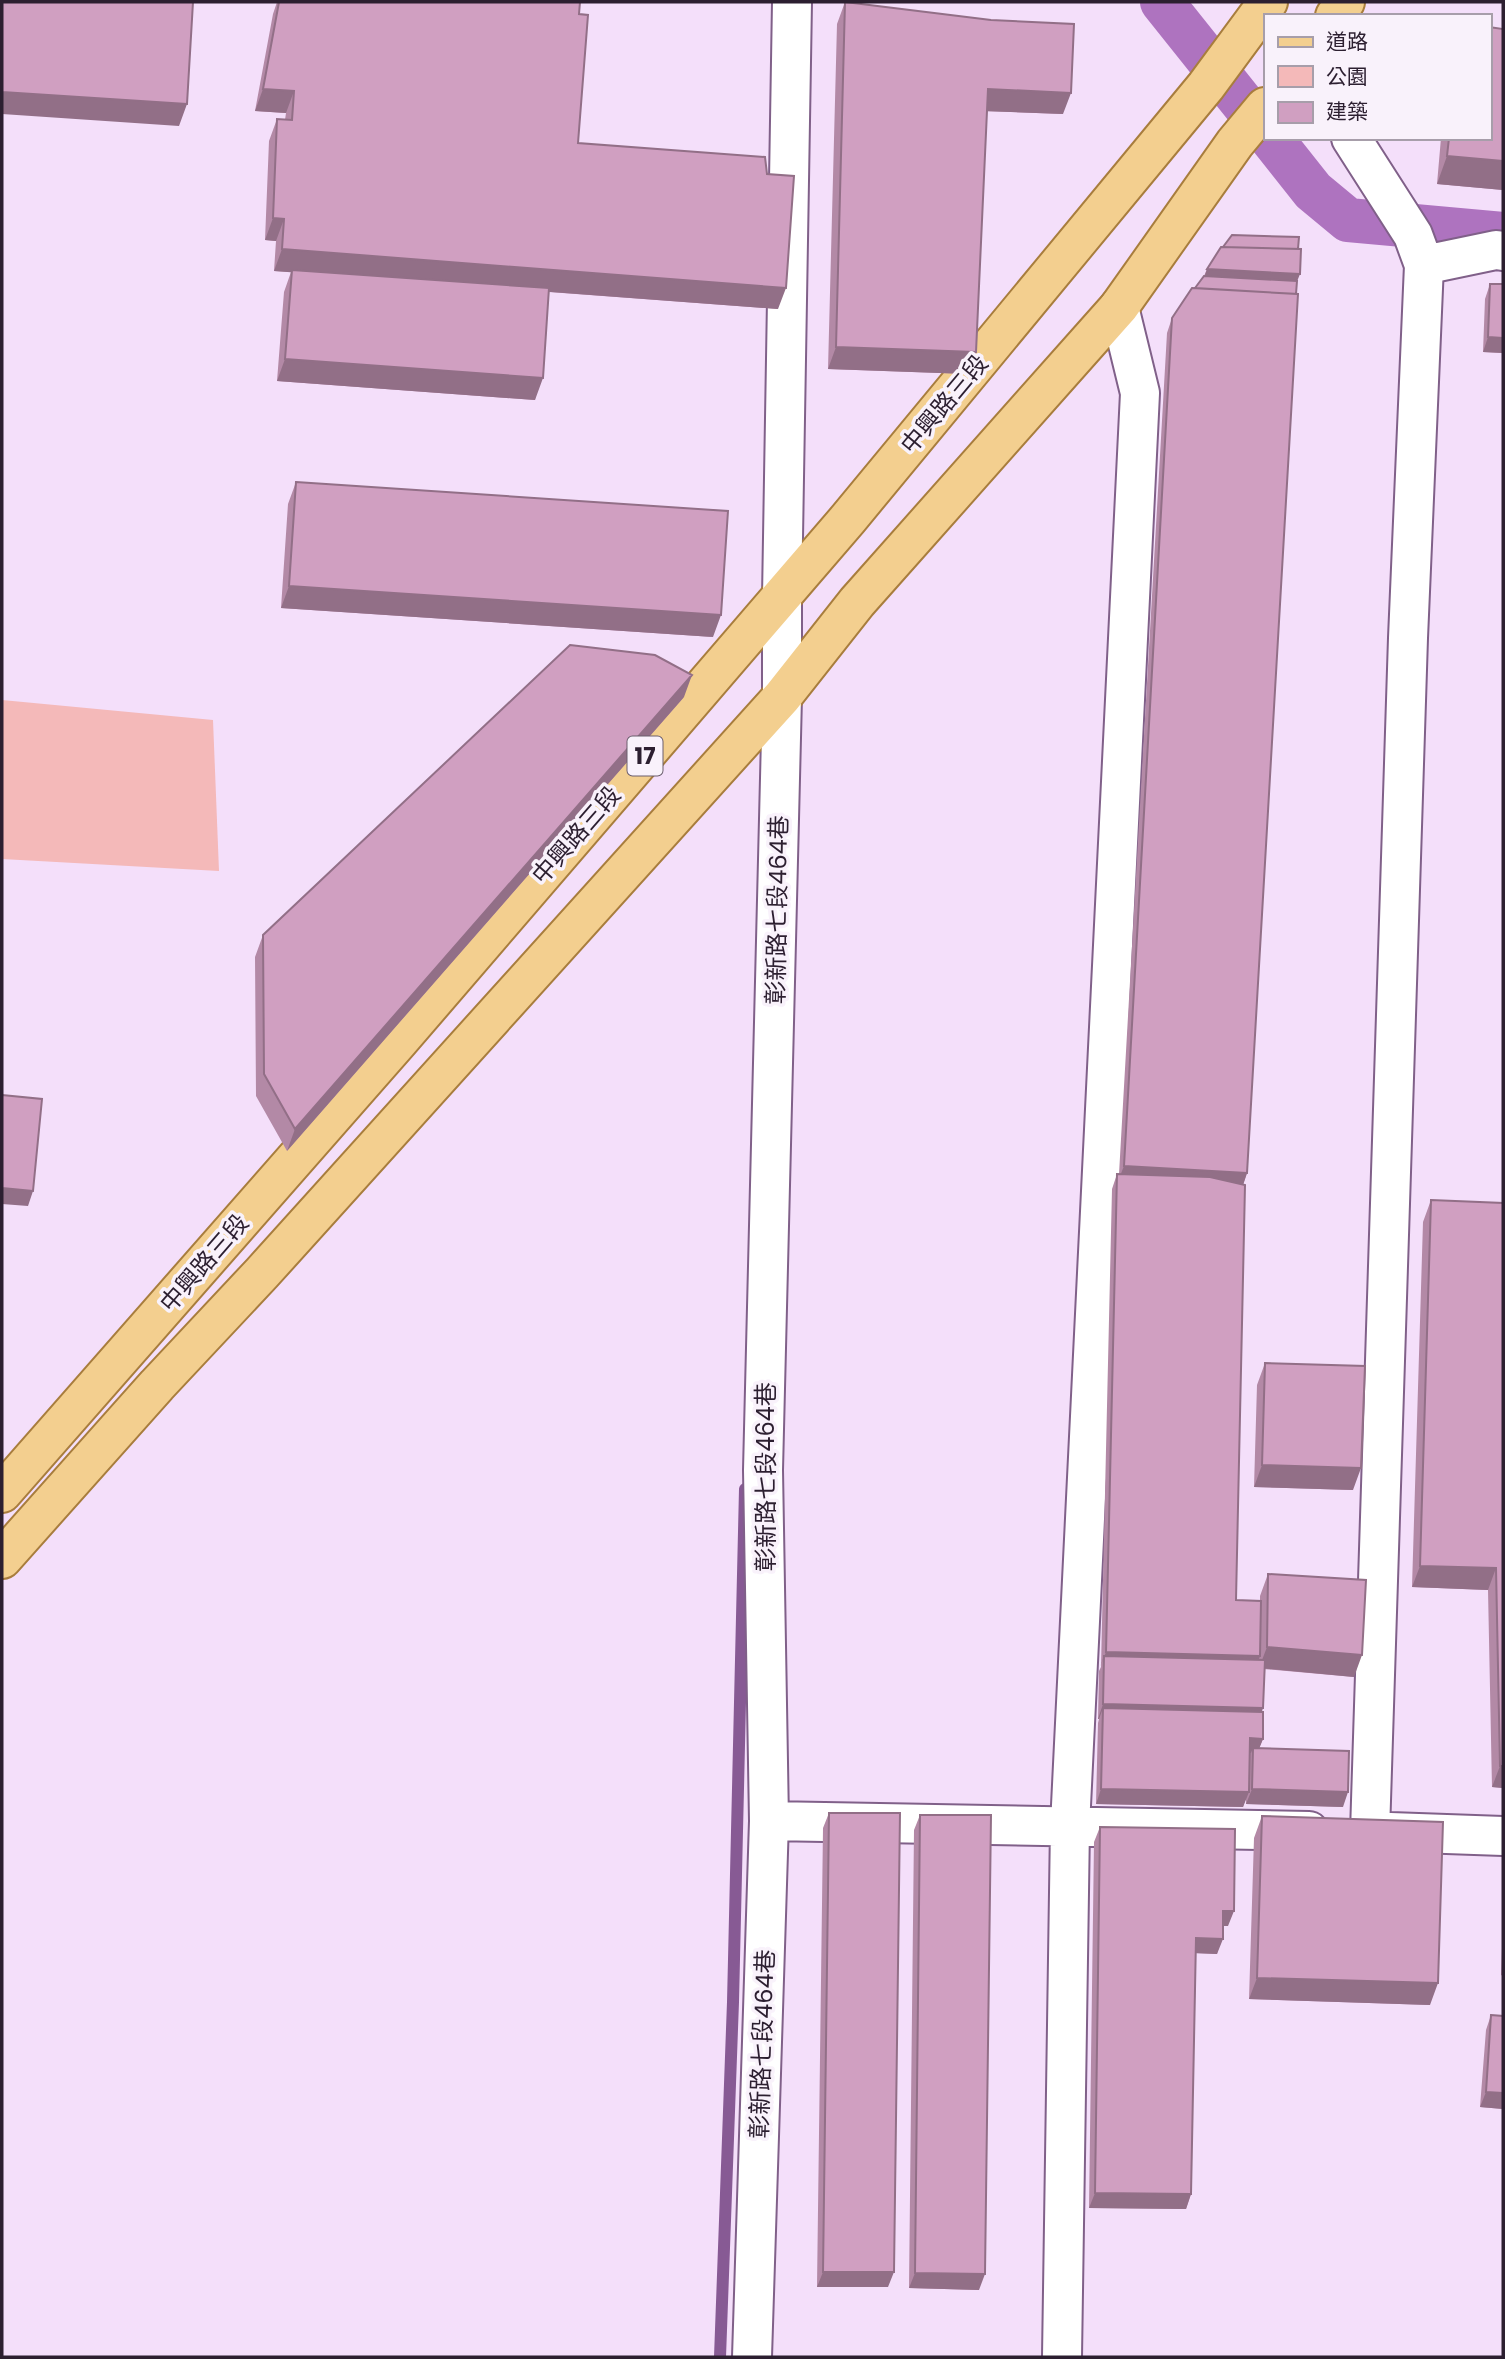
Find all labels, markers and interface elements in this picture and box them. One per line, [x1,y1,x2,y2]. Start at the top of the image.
legend [1264,14,1491,140]
text: 道路 [1326,27,1368,56]
text: 公園 [1326,62,1368,91]
text: 建築 [1326,97,1368,126]
street label: 中興路三段 [893,347,995,461]
road number: 17 [628,736,662,776]
street label: 中興路三段 [524,779,628,891]
street label: 彰新路七段464巷 [759,815,795,1005]
street label: 中興路三段 [152,1207,256,1319]
street label: 彰新路七段464巷 [749,1382,782,1572]
street label: 彰新路七段464巷 [742,1949,782,2139]

